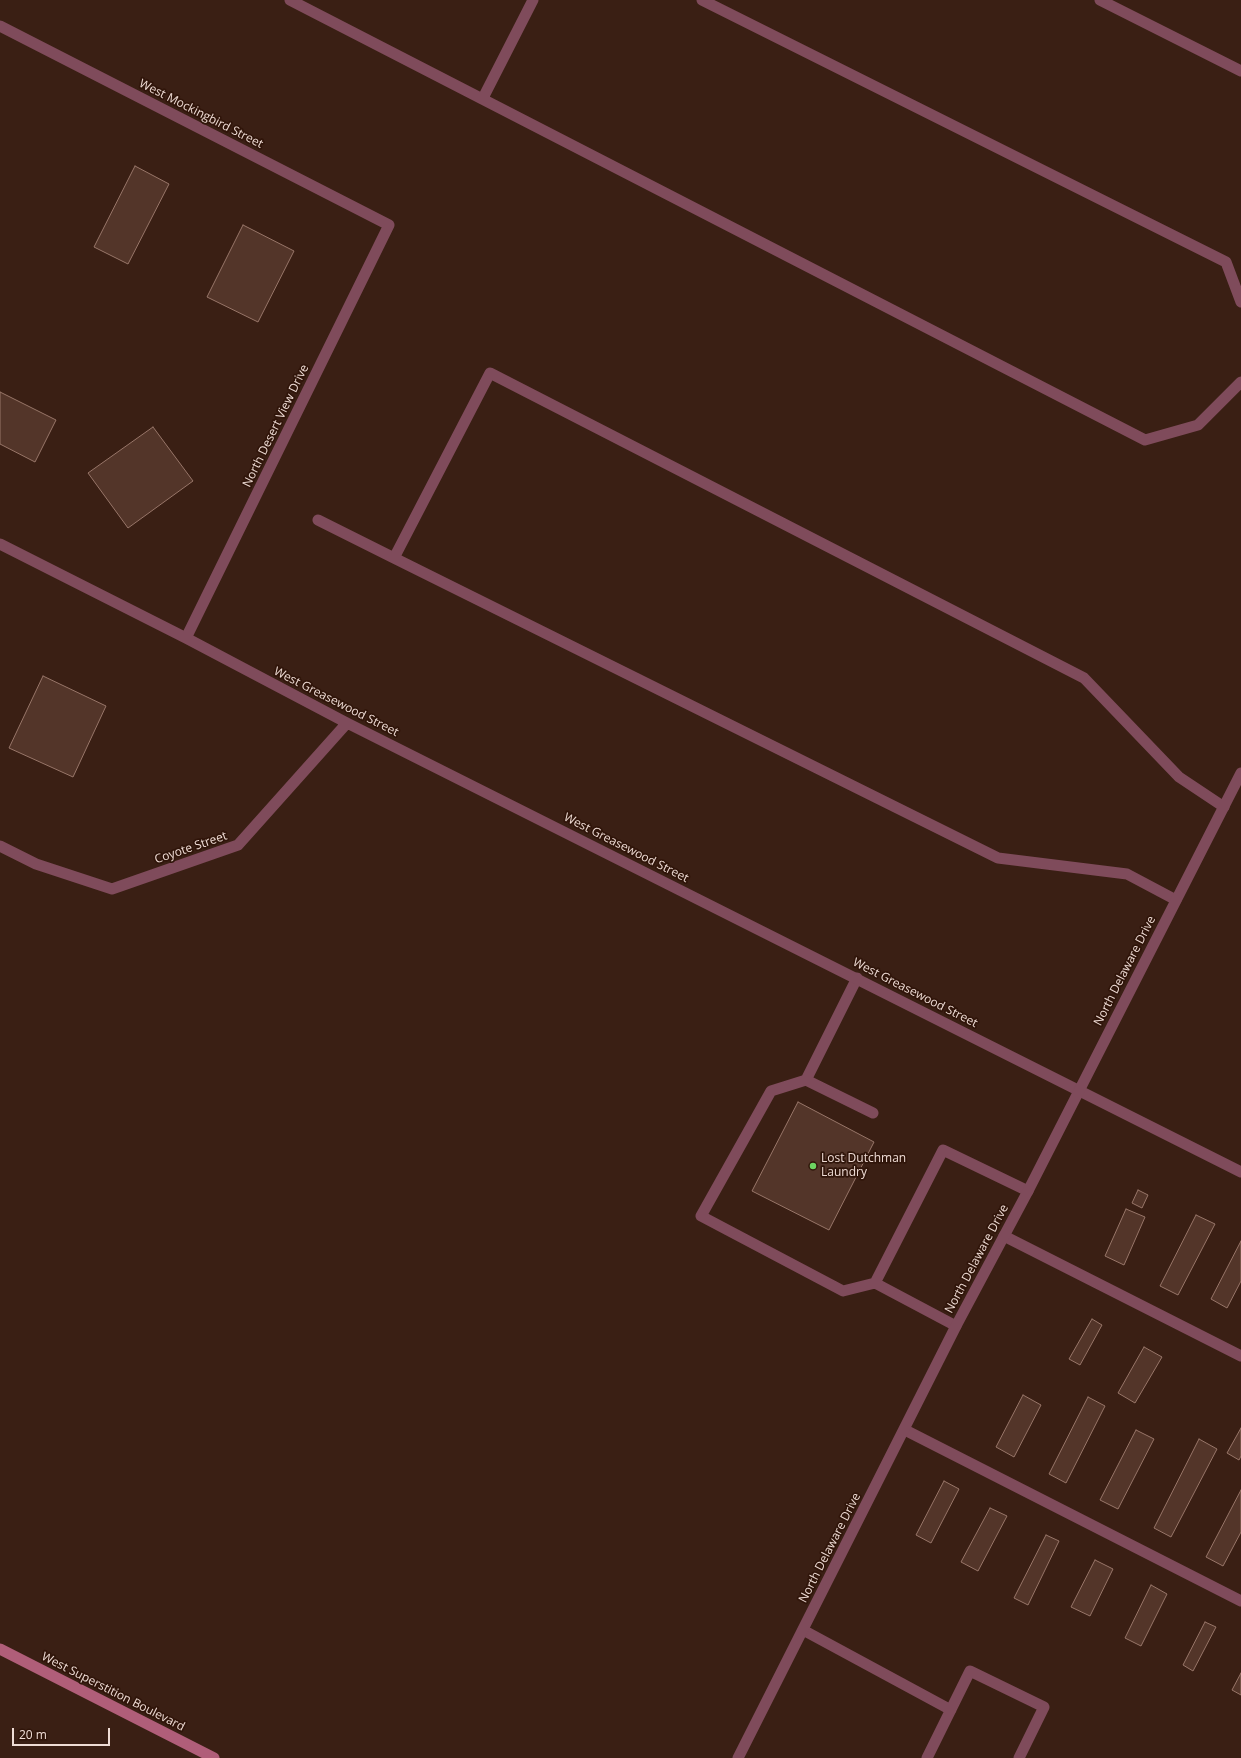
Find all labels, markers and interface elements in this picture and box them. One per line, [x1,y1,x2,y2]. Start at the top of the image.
street label: West Mockingbird Street [137,76,265,152]
street label: North Desert View Drive [240,362,312,490]
street label: West Greasewood Street [271,664,401,740]
street label: West Greasewood Street [561,810,691,886]
street label: Coyote Street [153,829,229,867]
street label: North Delaware Drive [1091,914,1159,1028]
street label: West Greasewood Street [850,955,980,1031]
place label: Lost Dutchman Laundry [821,1152,906,1180]
marker: Lost Dutchman Laundry [808,1161,818,1171]
street label: North Delaware Drive [942,1202,1012,1316]
street label: North Delaware Drive [796,1491,864,1605]
street label: West Superstition Boulevard [39,1650,187,1734]
scale bar [14,1720,112,1746]
text: 20 m [19,1726,47,1743]

